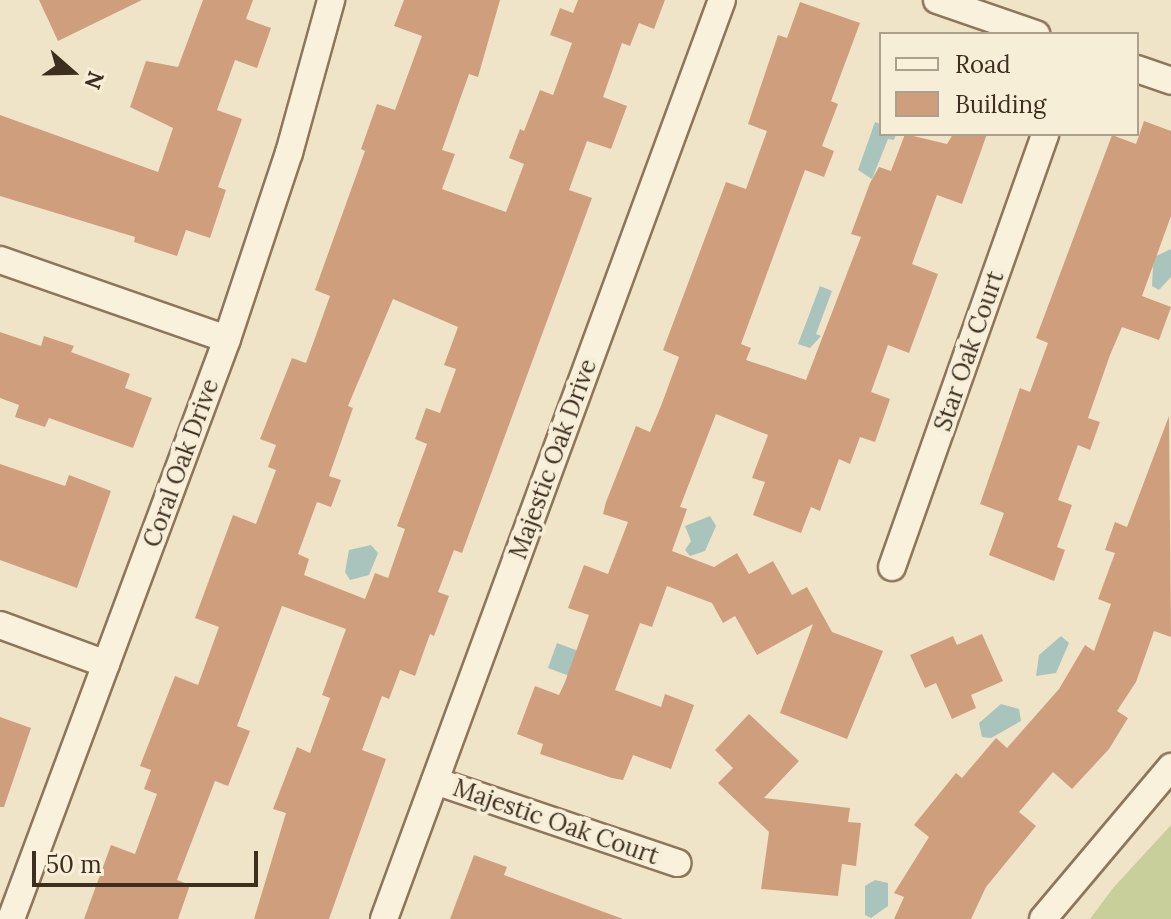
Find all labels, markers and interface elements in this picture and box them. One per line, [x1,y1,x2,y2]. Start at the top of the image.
north arrow [32,32,112,112]
legend [879,32,1139,136]
text: Road [955,49,1011,80]
text: N [78,67,111,93]
text: Building [955,89,1046,120]
street label: Star Oak Court [928,267,1010,435]
street label: Majestic Oak Drive [503,355,603,563]
street label: Coral Oak Drive [137,375,225,551]
street label: Majestic Oak Court [449,773,663,871]
scale bar [36,835,262,885]
text: 50 m [46,849,102,880]

